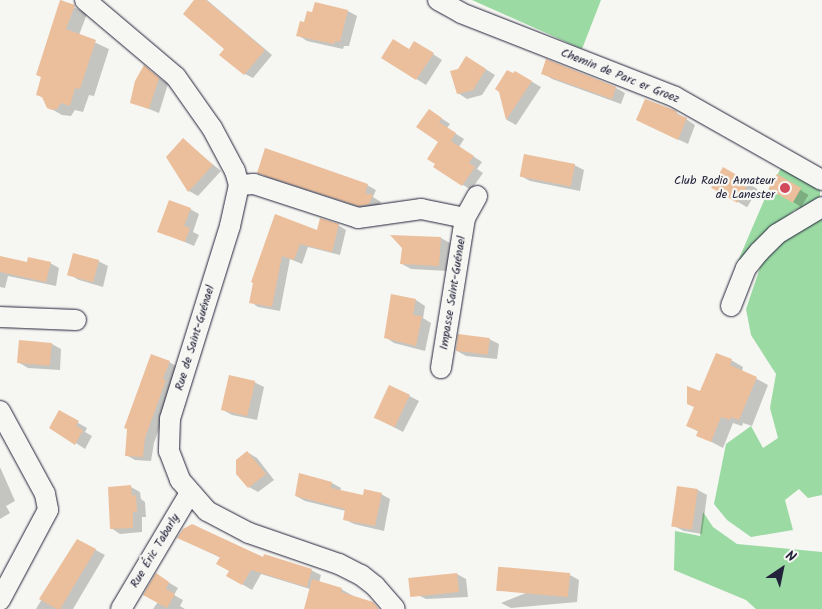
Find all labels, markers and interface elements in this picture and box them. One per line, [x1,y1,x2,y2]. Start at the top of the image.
street label: Chemin de Parc er Groez [559,46,681,106]
place label: Club Radio Amateur de Lanester [674,174,775,202]
marker: Club Radio Amateur de Lanester [779,182,791,194]
street label: Impasse Saint-Guénael [437,235,469,351]
street label: Rue de Saint-Guénael [172,284,218,392]
street label: Rue Éric Tabarly [127,512,183,590]
north arrow [757,544,807,594]
text: N [781,545,800,568]

